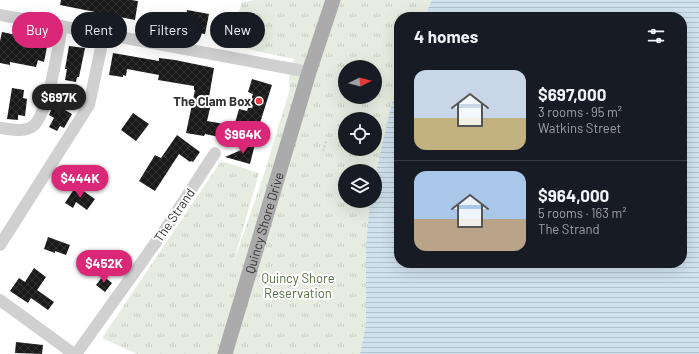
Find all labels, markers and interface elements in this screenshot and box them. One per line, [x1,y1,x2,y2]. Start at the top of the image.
chip: Buy [12,12,63,48]
chip: Rent [71,12,127,48]
chip: Filters [135,12,202,48]
chip: New [210,12,265,48]
icon: filters [645,25,667,47]
text: 4 homes [414,26,478,46]
north arrow [338,60,382,104]
map controls [338,60,382,208]
pin: $697K [31,84,87,118]
text: $697,000 [538,84,606,104]
icon: home [446,86,494,134]
text: $697K [41,89,77,105]
place label: The Clam Box [173,93,251,109]
marker: The Clam Box [254,96,264,106]
text: 3 rooms · 95 m² [538,104,622,120]
button: locate [338,112,382,156]
text: Watkins Street [538,120,621,136]
pin: $964K [215,121,271,155]
text: $964K [224,126,262,142]
button: layers [338,164,382,208]
pin: $444K [52,165,108,199]
text: $444K [60,170,100,186]
street label: Quincy Shore Drive [241,170,287,275]
street label: The Strand [150,185,198,245]
text: $964,000 [538,185,609,205]
icon: home [446,187,494,235]
text: 5 rooms · 163 m² [538,205,627,221]
text: The Strand [538,221,600,237]
pin: $452K [76,250,132,284]
text: $452K [85,255,123,271]
park label: Quincy Shore Reservation [261,270,335,301]

